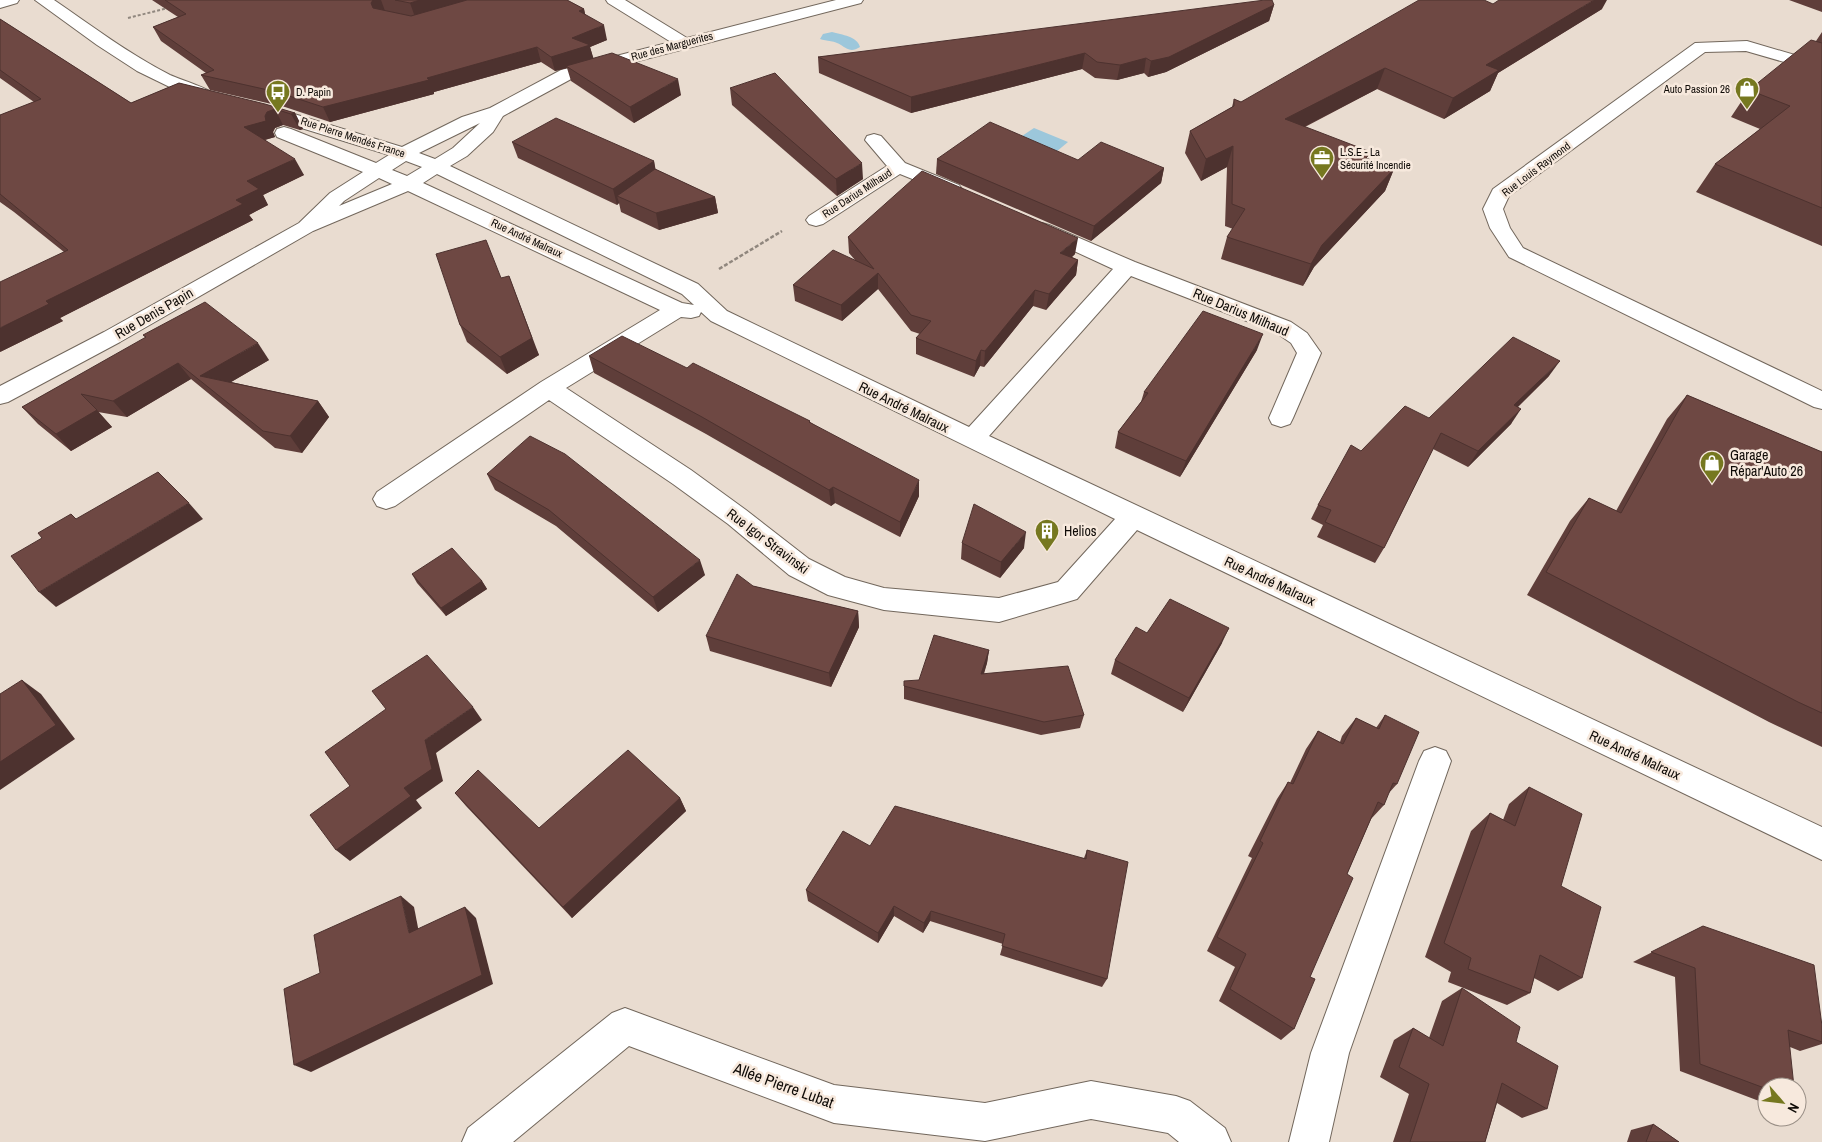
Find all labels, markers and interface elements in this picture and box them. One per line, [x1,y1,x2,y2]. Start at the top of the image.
street label: Rue des Marguerites [630,28,715,64]
shop icon: Auto Passion 26 [1734,76,1760,110]
bus stop icon: D. Papin [265,79,291,113]
place label: Auto Passion 26 [1663,82,1730,96]
place label: D. Papin [296,85,331,99]
street label: Rue Pierre Mendés France [299,114,407,160]
street label: Rue Louis Raymond [1499,139,1573,199]
office icon: L.S.E - La Sécurité Incendie [1309,145,1335,179]
place label: L.S.E - La Sécurité Incendie [1340,145,1411,172]
street label: Rue Darius Milhaud [820,165,894,221]
street label: Rue André Malraux [489,215,565,261]
street label: Rue Denis Papin [112,283,196,343]
street label: Rue Darius Milhaud [1190,284,1292,340]
street label: Rue André Malraux [856,377,952,437]
place label: Garage Répar'Auto 26 [1730,446,1803,480]
shop icon: Garage Répar'Auto 26 [1699,450,1725,484]
street label: Rue Igor Stravinski [723,504,813,578]
building icon: Helios [1034,518,1060,552]
place label: Helios [1064,522,1097,540]
street label: Rue André Malraux [1222,552,1319,610]
street label: Rue André Malraux [1587,726,1684,784]
street label: Allée Pierre Lubat [730,1056,837,1113]
north arrow [1757,1077,1807,1127]
text: N [1784,1100,1803,1116]

